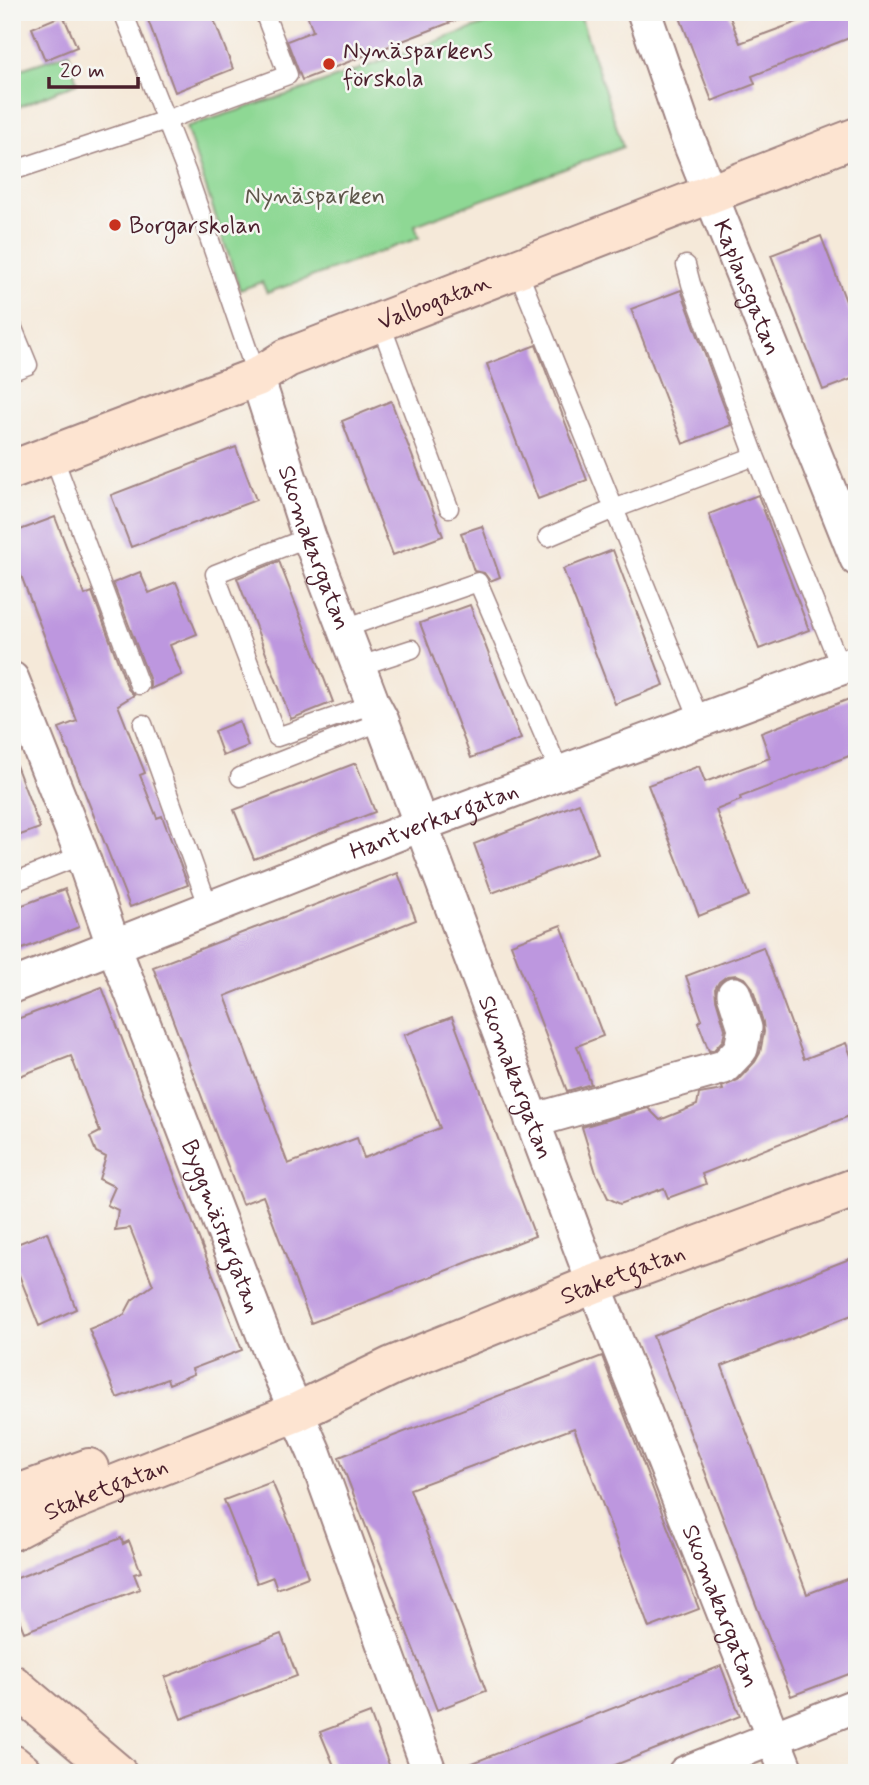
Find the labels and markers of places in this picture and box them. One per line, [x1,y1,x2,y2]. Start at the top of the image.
place label: Nynäsparkens förskola [343,36,493,95]
marker: Nynäsparkens förskola [321,56,337,72]
place label: Borgarskolan [129,211,261,244]
marker: Borgarskolan [107,217,123,233]

